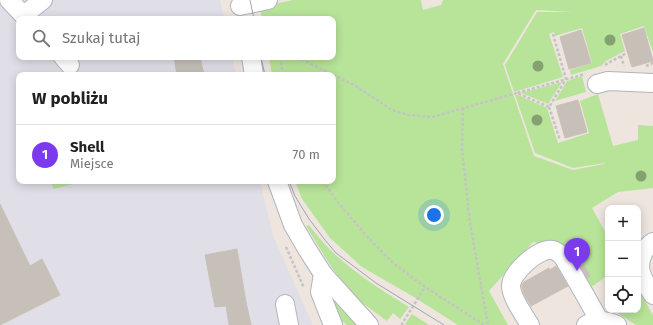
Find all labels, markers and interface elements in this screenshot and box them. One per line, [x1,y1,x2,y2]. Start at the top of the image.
search box [16,16,336,60]
icon: search [30,27,52,49]
text: Szukaj tutaj [62,29,140,47]
text: W pobliżu [32,88,108,109]
text: Shell [70,138,104,156]
text: 1 [42,147,48,162]
text: 70 m [293,147,320,162]
text: Miejsce [70,156,114,171]
your location [424,205,444,225]
map controls [605,205,641,313]
button: + [605,205,641,241]
pin: 1 [564,238,590,271]
button: − [605,241,641,277]
button: locate [605,277,641,313]

